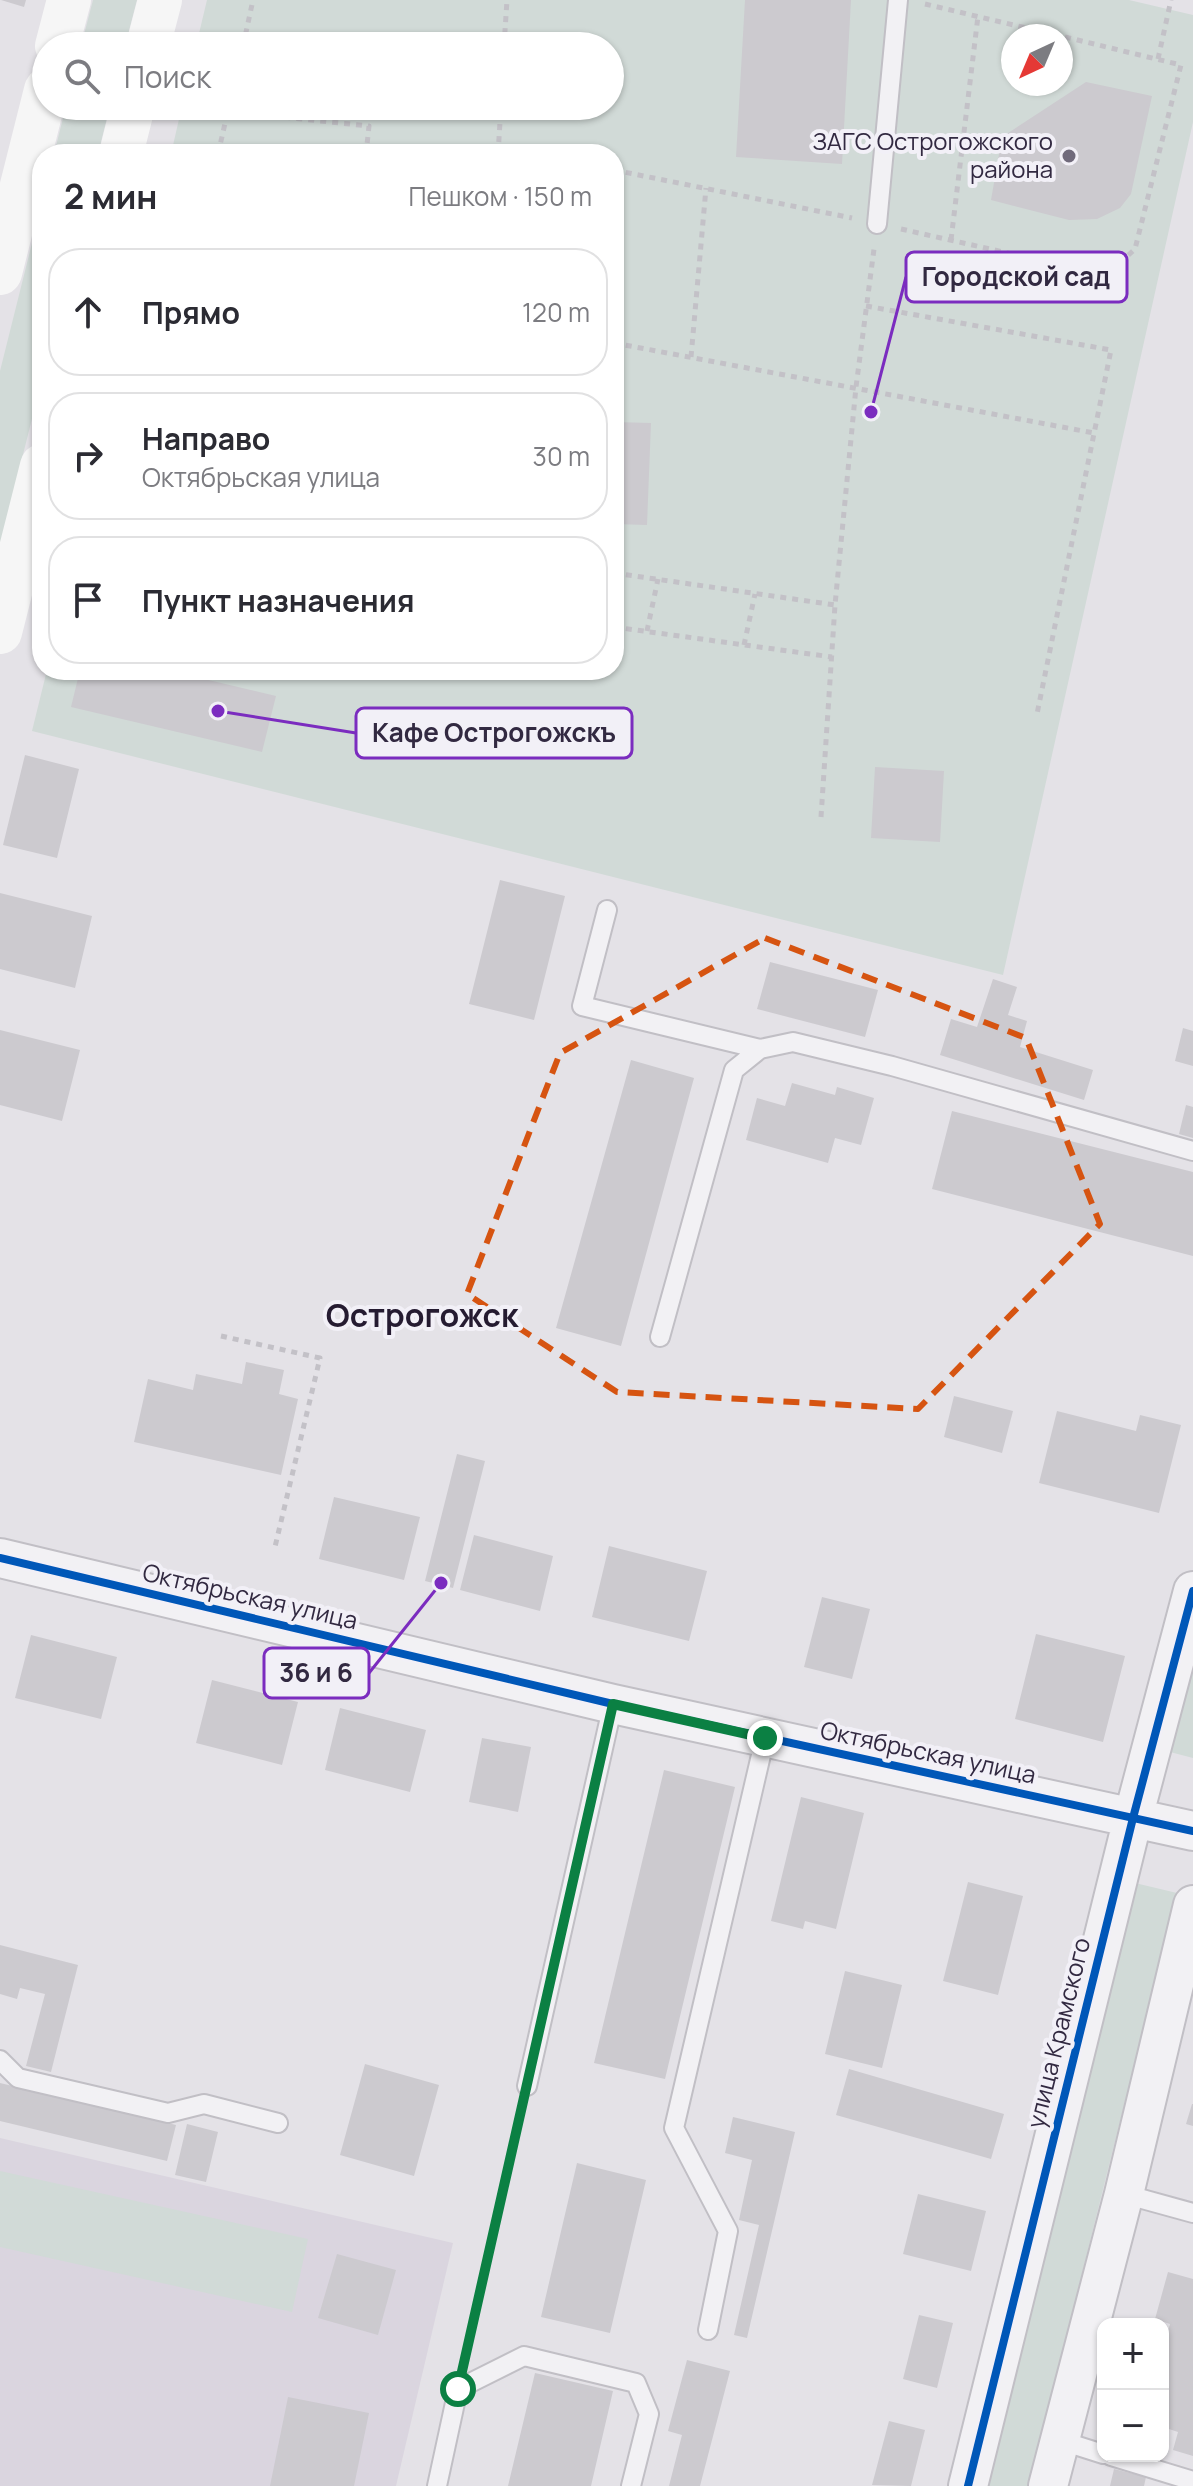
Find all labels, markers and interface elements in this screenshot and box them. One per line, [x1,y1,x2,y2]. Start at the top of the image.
north arrow [1001,24,1073,96]
search box [32,32,624,120]
icon: search [60,54,104,98]
text: Поиск [124,56,211,97]
place label: ЗАГС Острогожского района [812,124,1053,185]
marker: ЗАГС Острогожского района [1060,147,1078,165]
text: 2 мин [64,173,158,219]
text: Пешком · 150 m [409,178,592,214]
callout: Городской сад [906,252,1127,302]
text: Городской сад [922,258,1110,294]
icon: ahead [66,290,110,334]
text: Прямо [142,292,240,333]
text: 120 m [522,294,590,330]
text: Направо [142,418,270,459]
icon: right [66,434,110,478]
text: 30 m [533,438,590,474]
text: Октябрьская улица [142,459,380,495]
icon: arrive [66,578,110,622]
text: Пункт назначения [142,580,415,621]
callout: Кафе Острогожскъ [356,708,632,758]
text: Кафе Острогожскъ [372,714,616,750]
district label: Острогожск [326,1293,519,1337]
street label: Октябрьская улица [140,1555,361,1636]
callout: 36 и 6 [264,1648,369,1698]
text: 36 и 6 [279,1654,353,1690]
street label: Октябрьская улица [817,1713,1039,1791]
route end [747,1720,783,1756]
street label: улица Крамского [1018,1934,1097,2131]
map controls [1097,2318,1169,2462]
button: + [1097,2318,1169,2390]
route start [440,2371,476,2407]
button: − [1097,2390,1169,2462]

